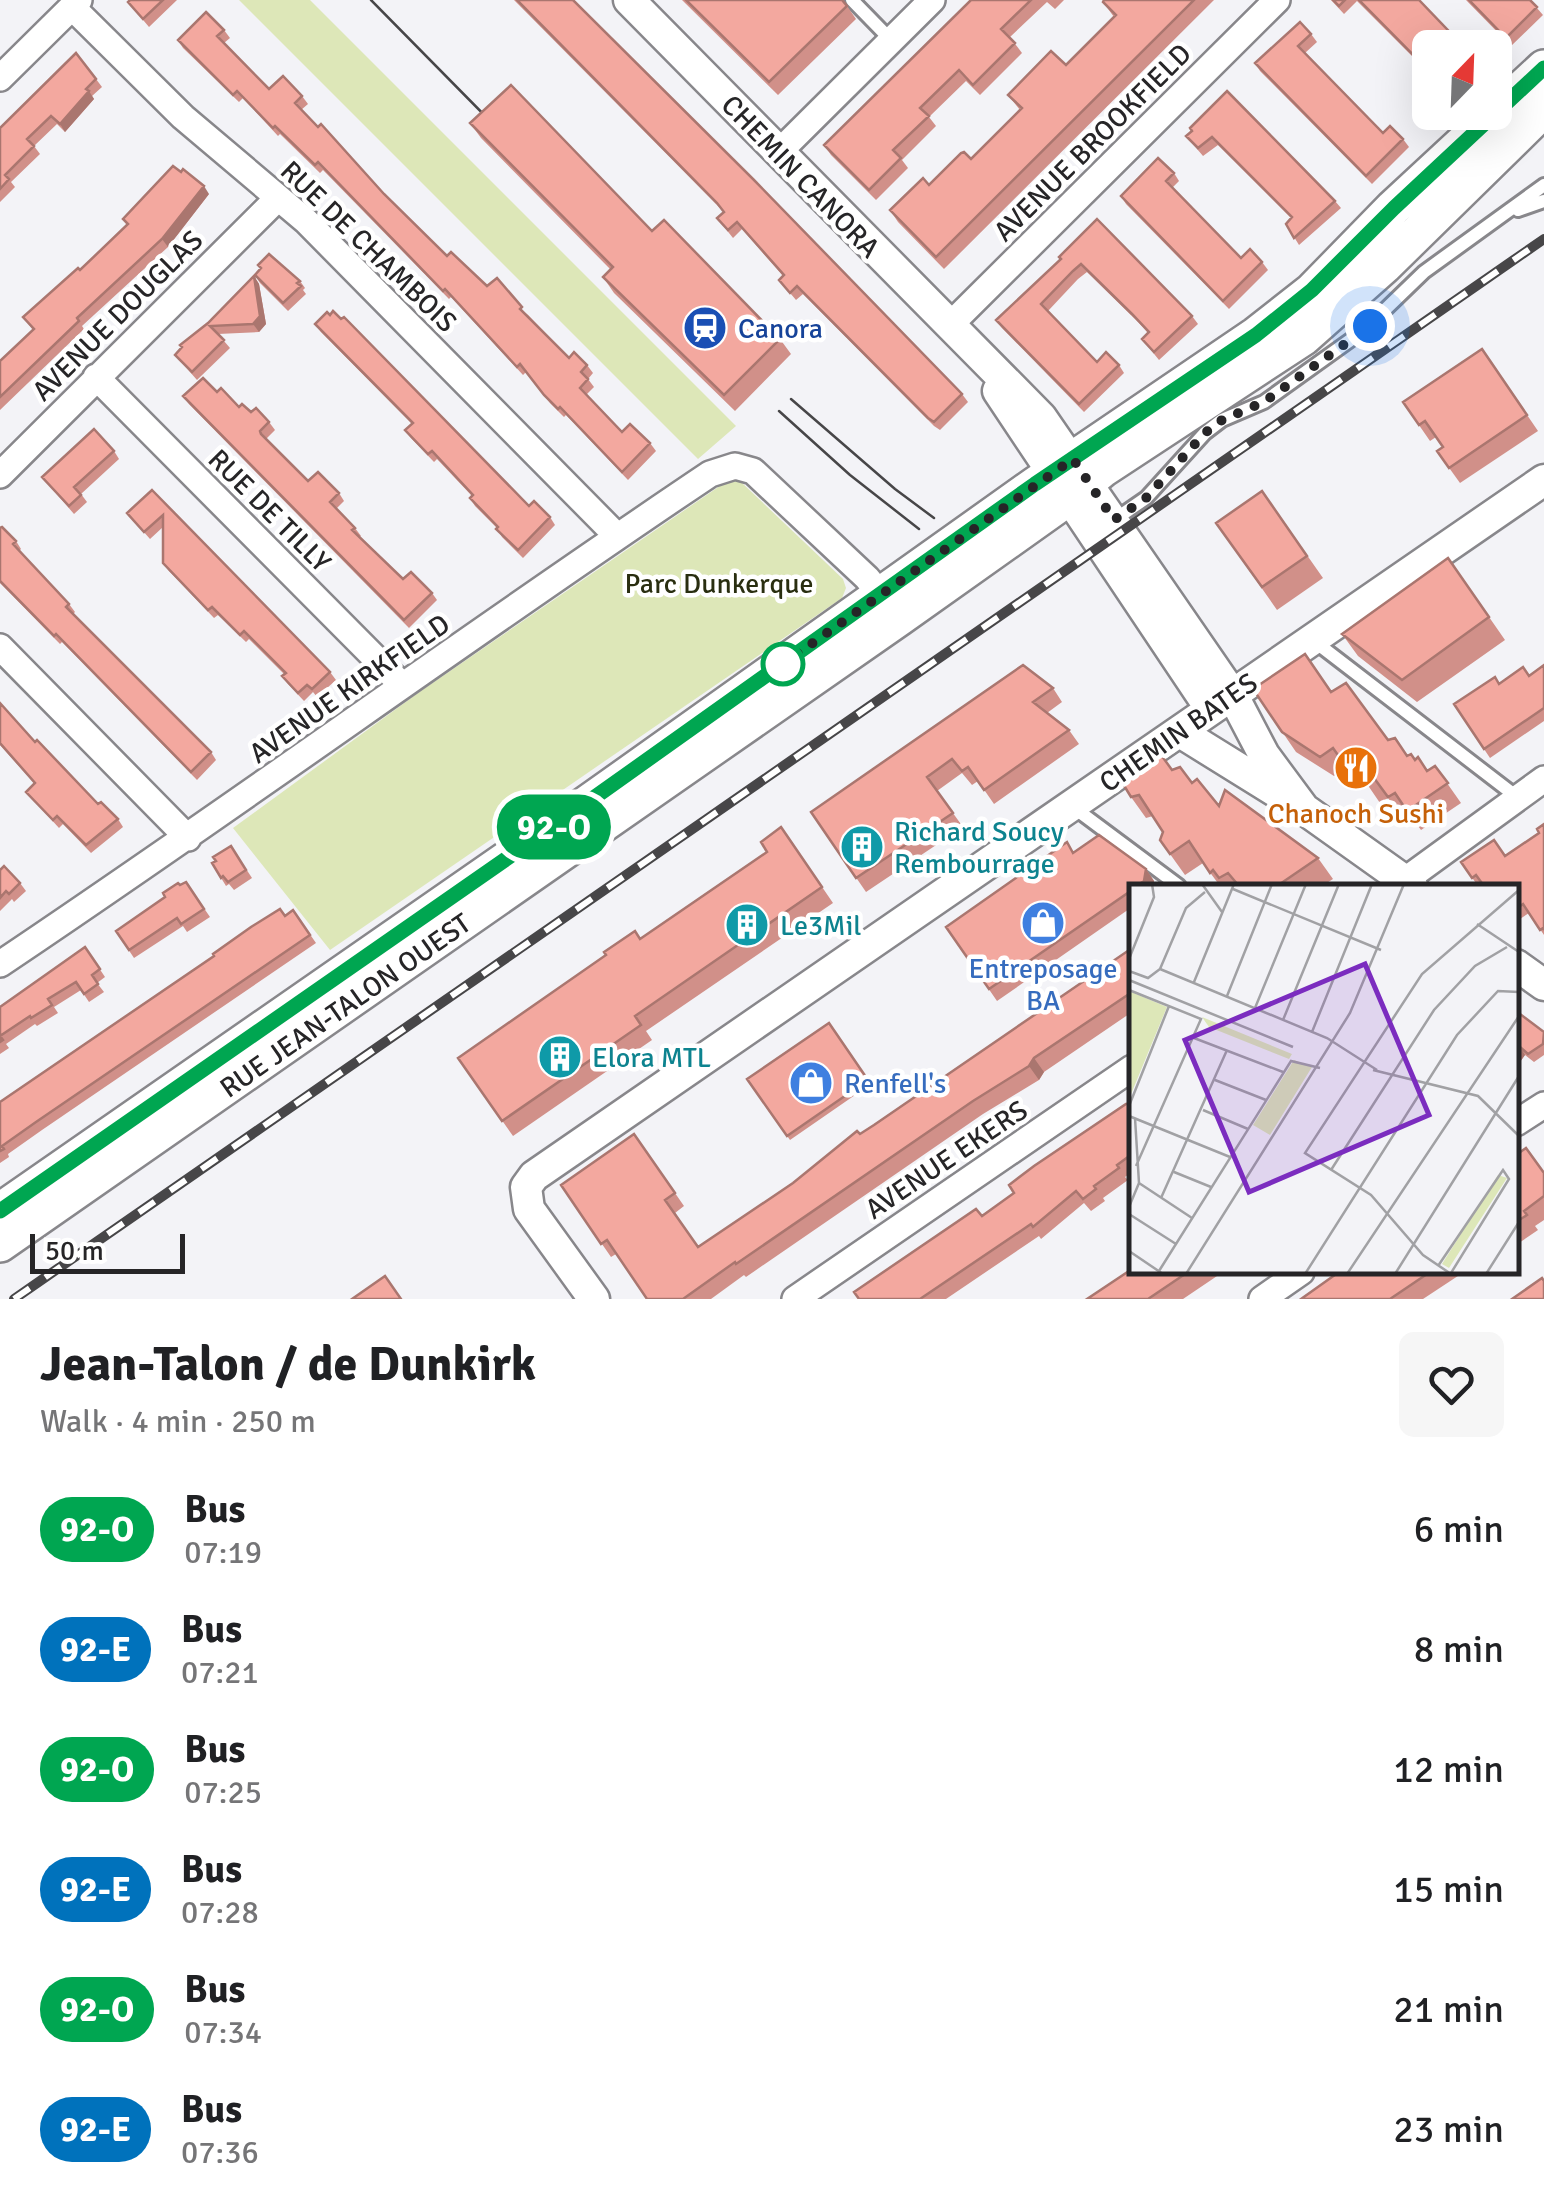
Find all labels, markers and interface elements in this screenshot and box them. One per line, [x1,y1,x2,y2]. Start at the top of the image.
north arrow [1412,30,1512,130]
map controls [1412,30,1512,130]
street label: AVENUE BROOKFIELD [987,37,1199,249]
street label: CHEMIN CANORA [714,88,887,265]
street label: RUE DE CHAMBOIS [273,154,463,339]
street label: AVENUE DOUGLAS [25,223,210,408]
your location [1345,301,1395,351]
station icon: Canora [682,305,728,351]
place label: Canora [738,312,823,346]
street label: RUE DE TILLY [201,442,338,579]
park label: Parc Dunkerque [625,567,813,601]
street label: AVENUE KIRKFIELD [243,607,456,771]
unlabelled marker [762,643,804,685]
street label: CHEMIN BATES [1093,666,1264,800]
restaurant icon: Chanoch Sushi [1333,745,1379,791]
line badge: 92-O [484,794,624,860]
place label: Chanoch Sushi [1268,797,1444,831]
text: 92-O [517,806,591,849]
place label: Richard Soucy Rembourrage [894,815,1064,881]
building icon: Richard Soucy Rembourrage [839,824,885,870]
inset map [1129,884,1519,1274]
shop icon: Entreposage BA [1020,900,1066,946]
building icon: Le3Mil [724,902,770,948]
street label: RUE JEAN-TALON OUEST [214,906,478,1105]
place label: Le3Mil [780,909,861,943]
place label: Entreposage BA [968,952,1118,1018]
building icon: Elora MTL [537,1034,583,1080]
place label: Elora MTL [592,1041,711,1075]
shop icon: Renfell's [788,1060,834,1106]
place label: Renfell's [844,1067,946,1101]
street label: AVENUE EKERS [859,1093,1034,1227]
scale bar [30,1229,185,1274]
text: 50 m [45,1234,104,1268]
button: heart [1399,1332,1504,1437]
text: Jean-Talon / de Dunkirk [40,1335,536,1394]
text: Walk · 4 min · 250 m [40,1402,316,1441]
text: Bus [184,1486,245,1533]
text: 6 min [1414,1506,1504,1553]
text: 92-O [60,1508,134,1551]
text: 07:19 [184,1533,262,1572]
text: Bus [181,1606,242,1653]
text: 8 min [1414,1626,1504,1673]
text: 92-E [60,1628,131,1671]
text: 07:21 [181,1653,259,1692]
text: Bus [184,1726,245,1773]
text: 12 min [1393,1746,1504,1793]
text: 92-O [60,1748,134,1791]
text: 07:25 [184,1773,262,1812]
text: Bus [181,1846,242,1893]
text: 15 min [1393,1866,1504,1913]
text: 92-E [60,1868,131,1911]
text: 07:28 [181,1893,259,1932]
text: Bus [184,1966,245,2013]
text: 21 min [1393,1986,1504,2033]
text: 92-O [60,1988,134,2031]
text: 07:34 [184,2013,262,2052]
text: Bus [181,2086,242,2133]
text: 23 min [1393,2106,1504,2153]
text: 92-E [60,2108,131,2151]
text: 07:36 [181,2133,259,2172]

